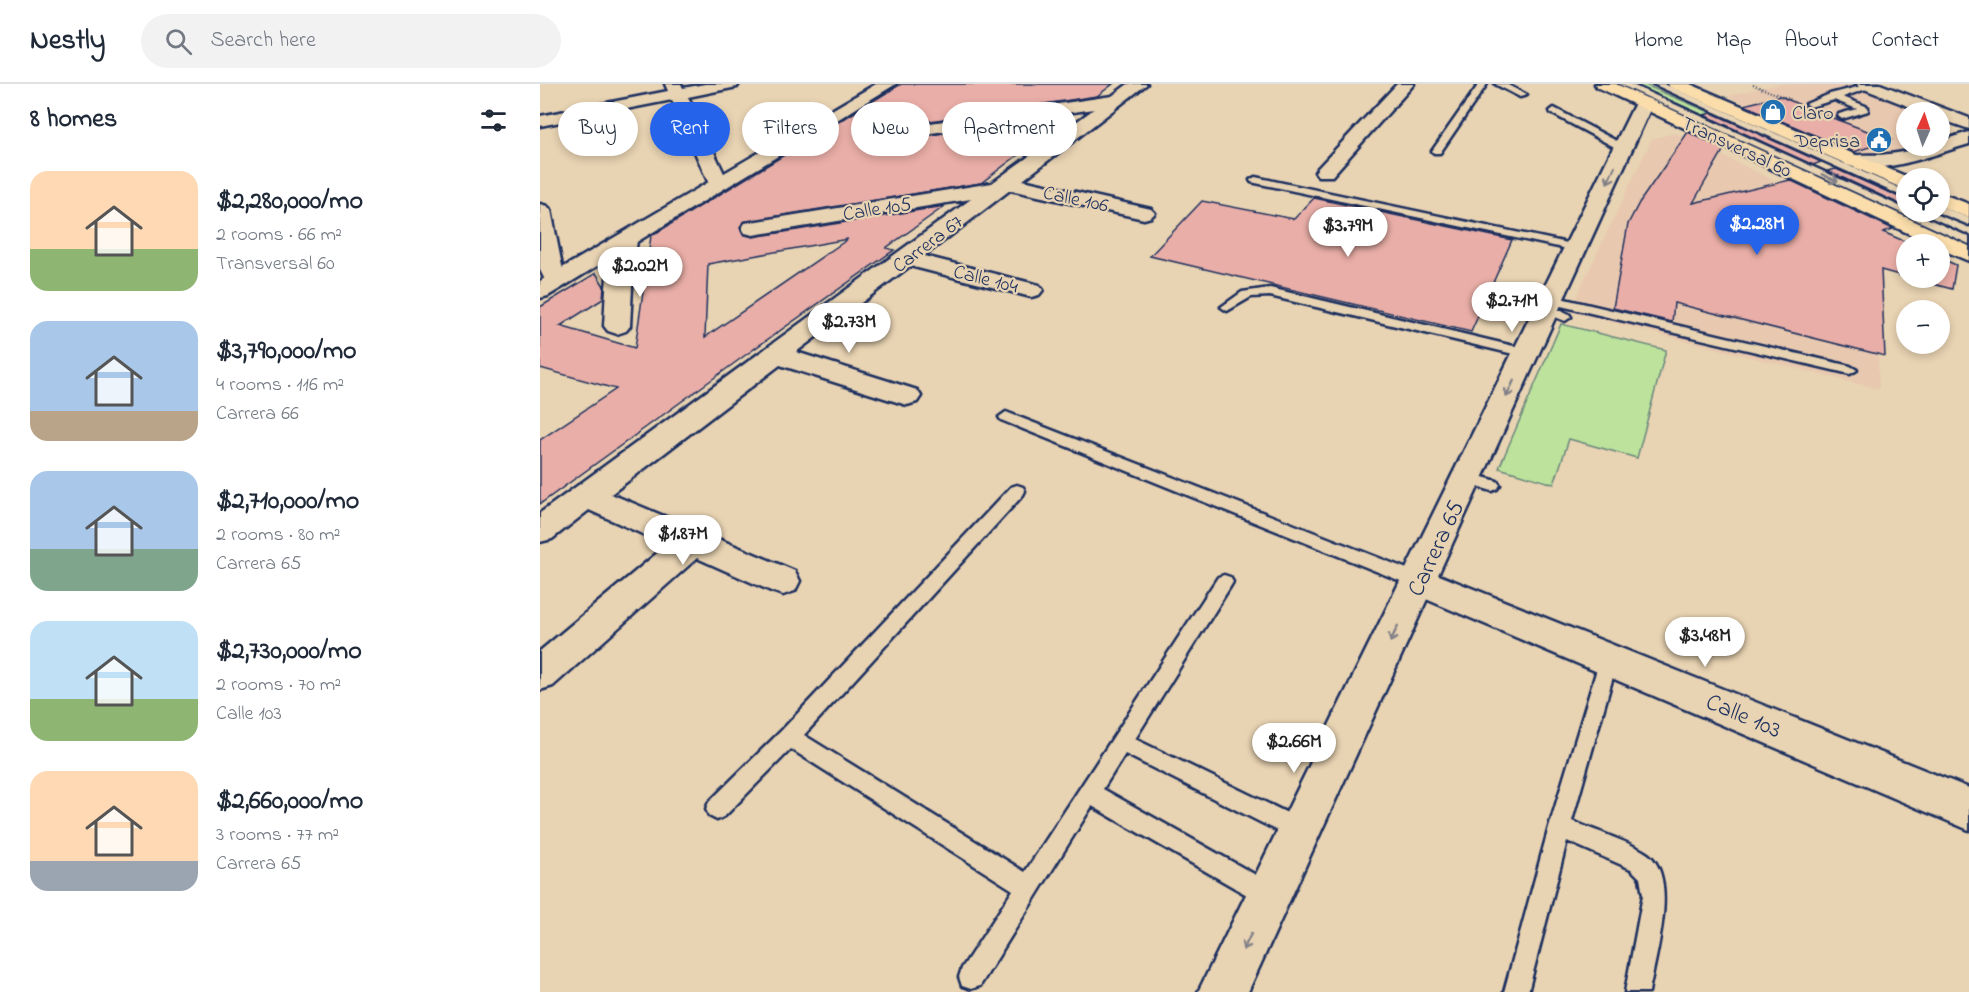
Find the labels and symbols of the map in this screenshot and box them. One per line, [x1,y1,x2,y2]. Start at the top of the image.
shop icon: Claro [1758,97,1788,127]
place label: Claro [1792,100,1834,129]
north arrow [1896,102,1950,156]
street label: Transversal 60 [1676,110,1796,187]
public building icon: Deprisa [1864,125,1894,155]
place label: Deprisa [1794,128,1860,157]
one-way arrow [1604,165,1616,183]
one-way arrow [1820,172,1838,184]
street label: Calle 106 [1040,179,1111,222]
street label: Calle 105 [841,191,914,230]
pin: $2.28M [1708,205,1806,256]
pin: $3.79M [1299,207,1397,258]
street label: Carrera 67 [887,209,970,281]
pin: $2.02M [591,247,689,298]
street label: Calle 104 [950,258,1021,302]
pin: $2.71M [1463,282,1561,333]
pin: $2.73M [800,303,898,354]
one-way arrow [1503,380,1515,398]
street label: Carrera 65 [1400,495,1475,603]
pin: $1.87M [634,515,732,566]
pin: $3.48M [1656,617,1754,668]
one-way arrow [1388,624,1400,642]
street label: Calle 103 [1700,686,1786,749]
pin: $2.66M [1245,723,1343,774]
one-way arrow [1241,933,1253,951]

